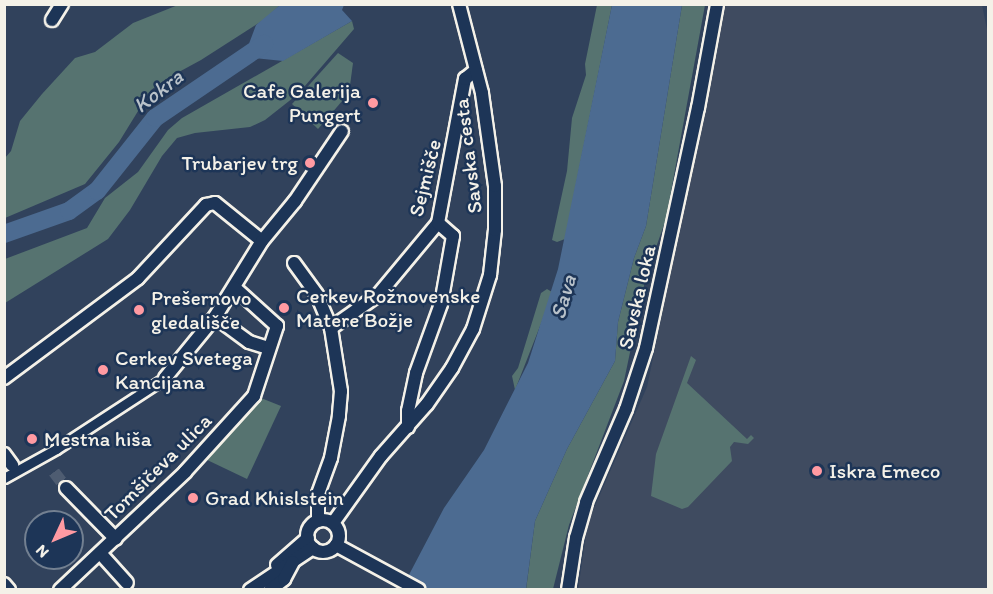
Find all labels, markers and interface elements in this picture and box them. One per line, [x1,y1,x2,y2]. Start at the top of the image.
water label: Kokra [128,63,188,119]
place label: Cafe Galerija Pungert [243,78,361,128]
marker: Cafe Galerija Pungert [366,96,380,110]
street label: Savska cesta [448,97,488,215]
street label: Sejmišče [403,137,447,219]
place label: Trubarjev trg [182,150,298,176]
marker: Trubarjev trg [303,156,317,170]
street label: Savska loka [613,243,661,351]
water label: Sava [544,272,582,322]
place label: Cerkev Rožnovenske Matere Božje [296,283,480,333]
place label: Prešernovo gledališče [151,285,251,335]
marker: Cerkev Rožnovenske Matere Božje [277,301,291,315]
marker: Prešernovo gledališče [132,303,146,317]
place label: Cerkev Svetega Kancijana [115,345,253,395]
marker: Cerkev Svetega Kancijana [96,363,110,377]
street label: Tomšičeva ulica [99,408,217,526]
place label: Mestna hiša [44,426,151,452]
marker: Mestna hiša [25,432,39,446]
place label: Iskra Emeco [829,458,940,484]
marker: Iskra Emeco [810,464,824,478]
place label: Grad Khislstein [205,485,345,511]
marker: Grad Khislstein [186,491,200,505]
north arrow [24,510,84,570]
text: N [32,541,53,562]

